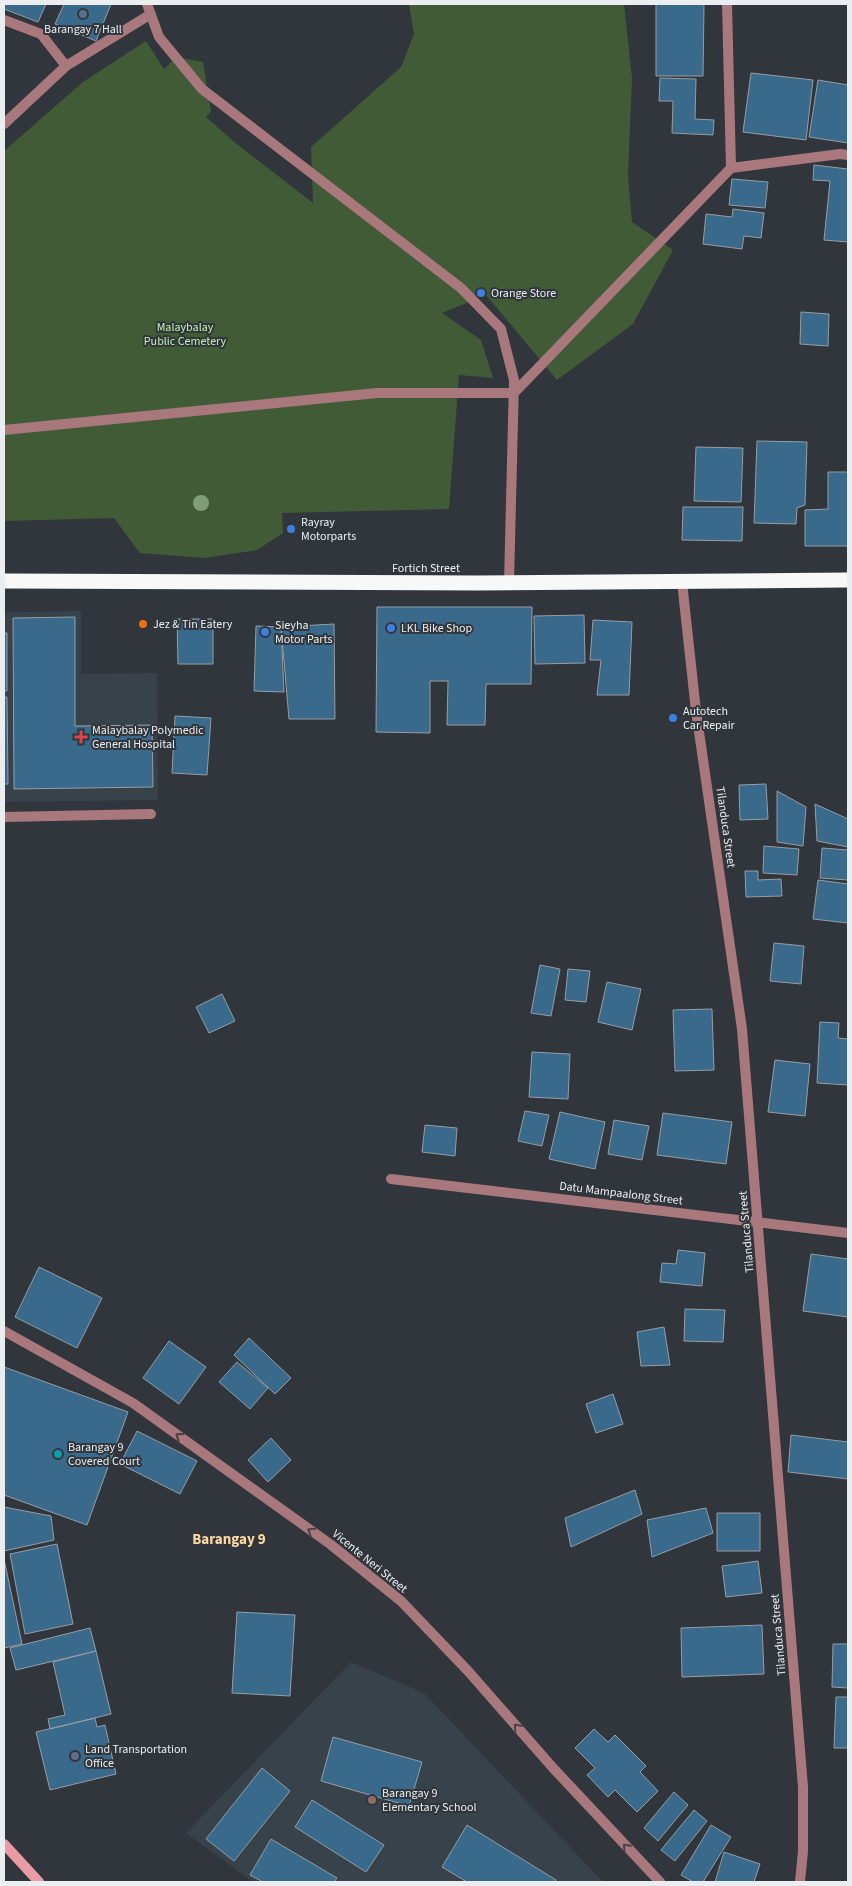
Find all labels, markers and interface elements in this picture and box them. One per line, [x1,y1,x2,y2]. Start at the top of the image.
marker: Barangay 7 Hall [77,8,89,20]
place label: Barangay 7 Hall [44,21,122,38]
place label: Orange Store [491,285,556,302]
marker: Orange Store [475,287,487,299]
park label: Malaybalay Public Cemetery [144,319,227,350]
place label: Rayray Motorparts [301,514,356,545]
marker: Rayray Motorparts [285,523,297,535]
street label: Fortich Street [392,560,460,577]
place label: Jez & Tin Eatery [153,616,233,633]
place label: Sieyha Motor Parts [275,617,332,648]
marker: Jez & Tin Eatery [137,618,149,630]
place label: LKL Bike Shop [401,620,473,637]
marker: LKL Bike Shop [385,622,397,634]
marker: Sieyha Motor Parts [259,626,271,638]
place label: Autotech Car Repair [683,703,736,734]
marker: Autotech Car Repair [667,712,679,724]
place label: Malaybalay Polymedic General Hospital [92,722,204,753]
marker: Malaybalay Polymedic General Hospital [74,730,88,744]
street label: Tilanduca Street [711,785,740,869]
street label: Datu Mampaalong Street [558,1177,684,1210]
street label: Tilanduca Street [734,1190,759,1274]
one-way arrow [175,1433,185,1442]
place label: Barangay 9 Covered Court [68,1439,140,1470]
marker: Barangay 9 Covered Court [52,1448,64,1460]
street label: Vicente Neri Street [328,1526,411,1597]
one-way arrow [307,1528,317,1537]
district label: Barangay 9 [192,1529,266,1550]
street label: Tilanduca Street [766,1593,791,1677]
one-way arrow [514,1723,523,1732]
place label: Land Transportation Office [85,1741,187,1772]
marker: Land Transportation Office [69,1750,81,1762]
place label: Barangay 9 Elementary School [382,1785,477,1816]
marker: Barangay 9 Elementary School [366,1794,378,1806]
one-way arrow [623,1844,632,1853]

